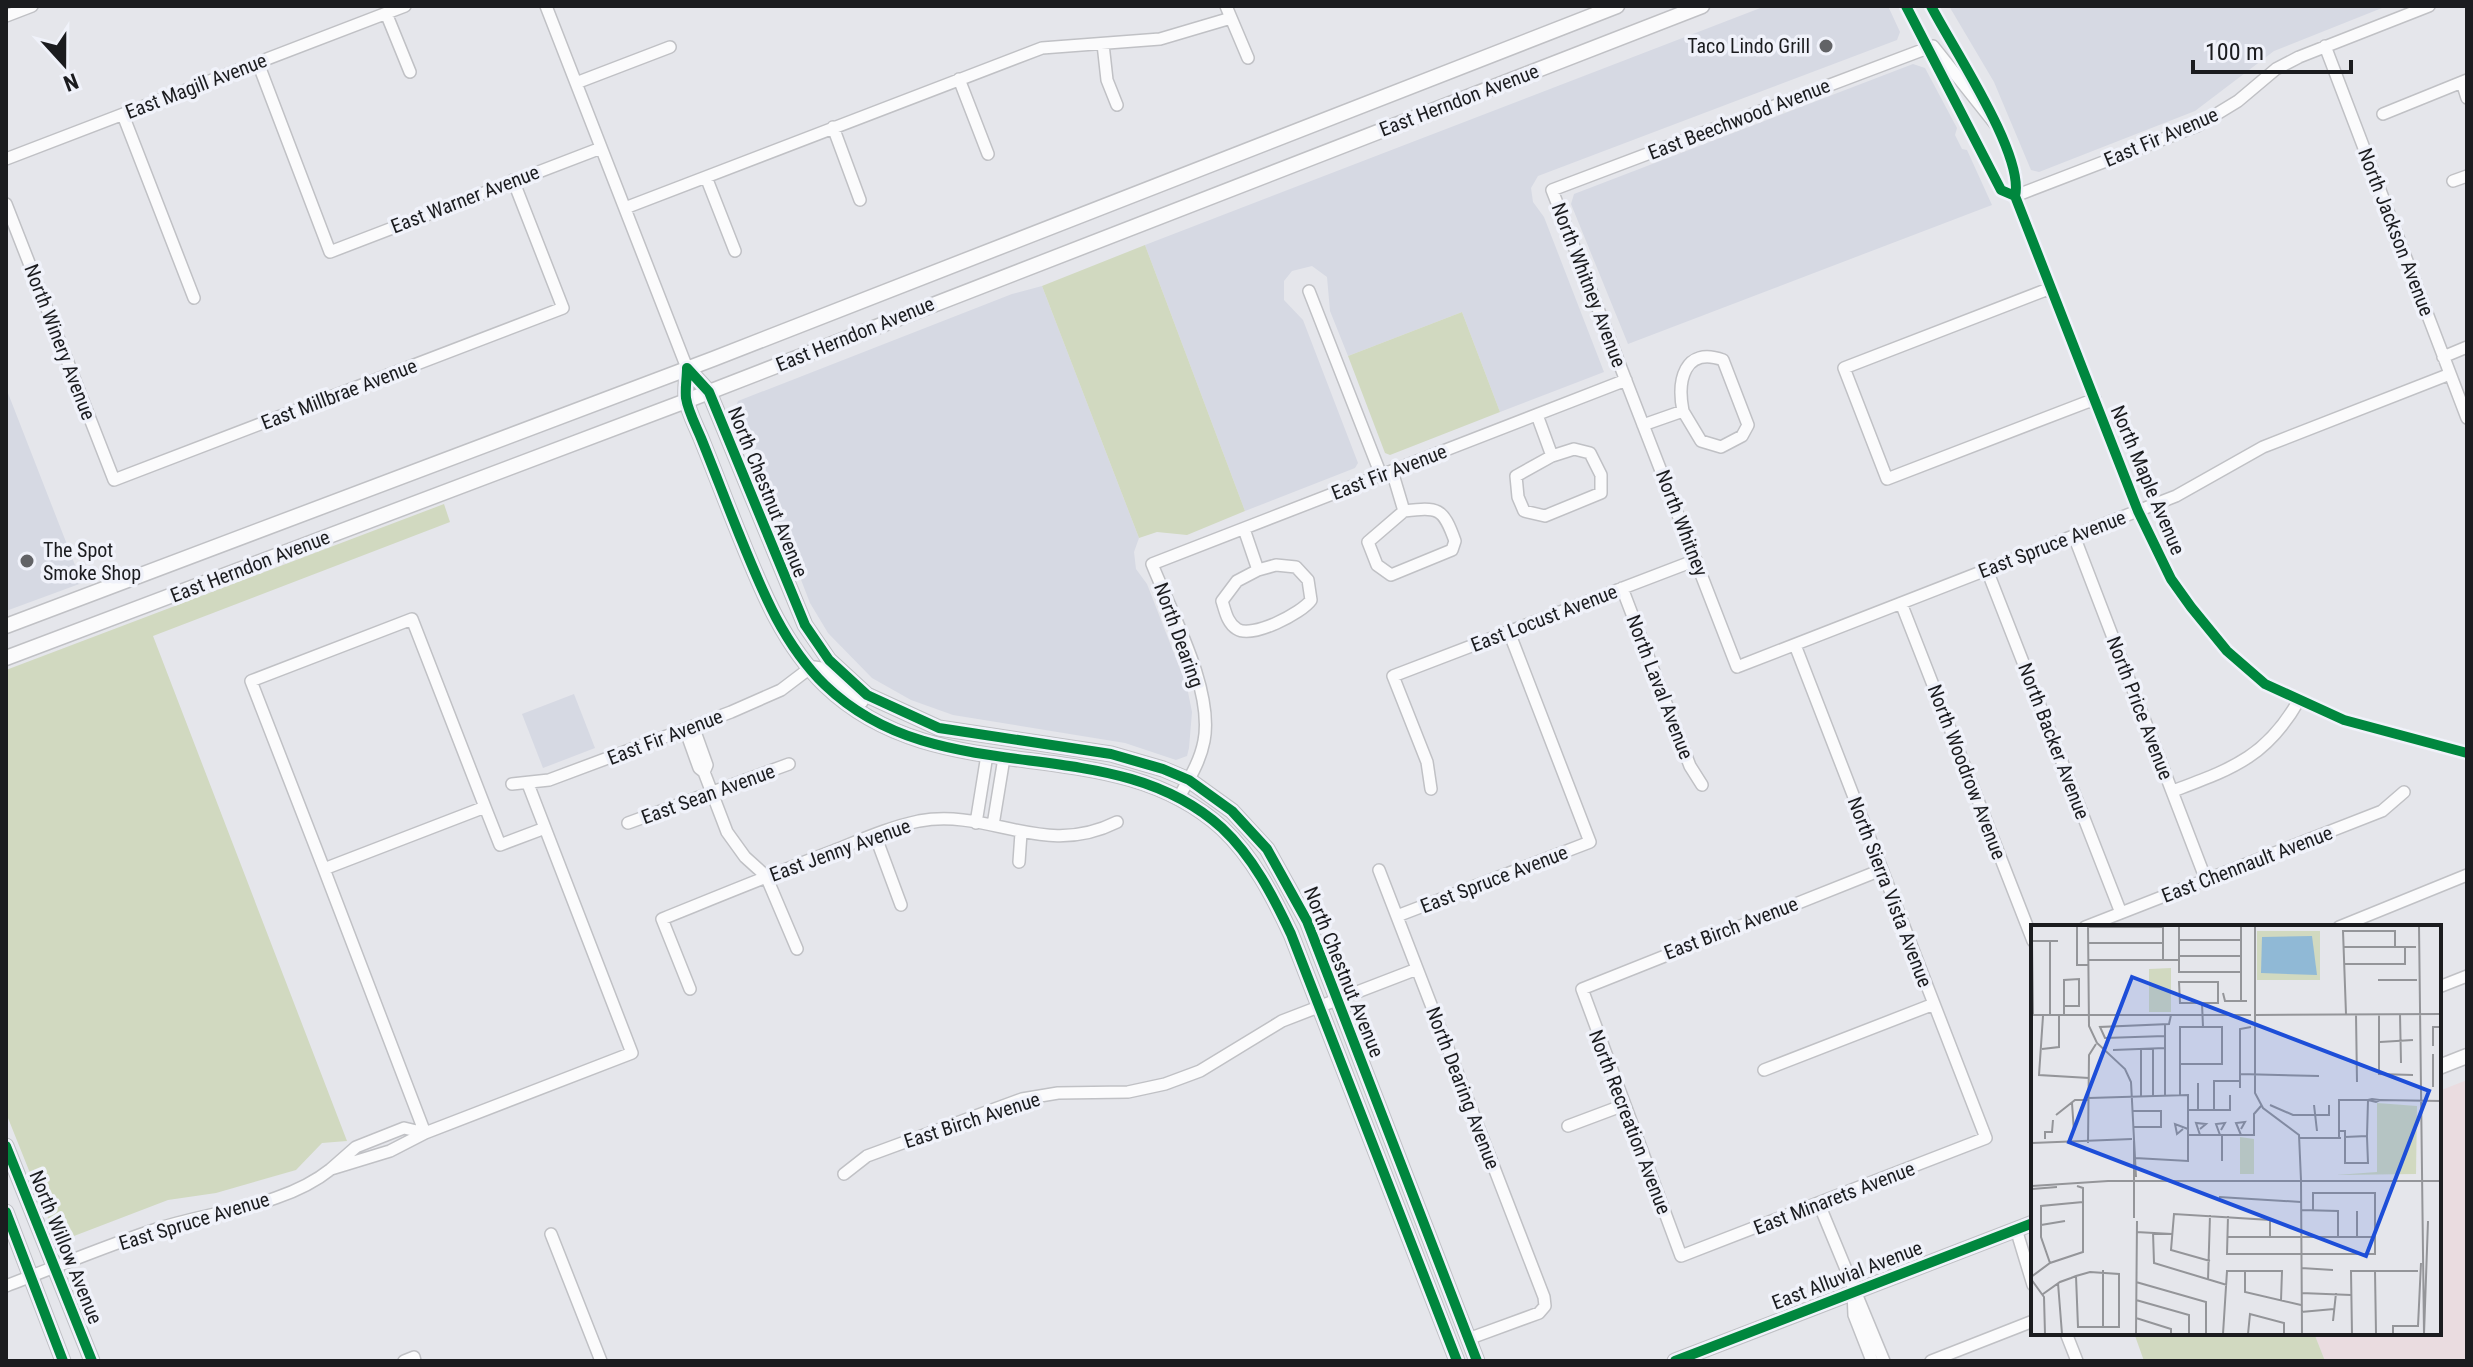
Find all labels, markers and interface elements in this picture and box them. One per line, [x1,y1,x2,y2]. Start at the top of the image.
north arrow [24,24,104,104]
scale bar [2193,24,2351,74]
place label: Taco Lindo Grill [1687,34,1810,58]
marker: Taco Lindo Grill [1817,37,1835,55]
text: 100 m [2205,38,2264,66]
street label: East Magill Avenue [122,48,270,124]
street label: East Herndon Avenue [1376,59,1542,141]
text: N [60,68,82,96]
street label: East Beechwood Avenue [1645,73,1833,165]
street label: East Fir Avenue [2100,102,2222,172]
street label: North Jackson Avenue [2353,145,2439,319]
street label: East Warner Avenue [387,160,543,238]
street label: North Whitney Avenue [1547,199,1631,371]
street label: North Winery Avenue [19,261,101,423]
street label: East Herndon Avenue [772,291,938,377]
street label: East Millbrae Avenue [258,353,420,435]
street label: North Maple Avenue [2106,402,2190,558]
street label: North Chestnut Avenue [723,403,813,581]
street label: East Fir Avenue [1328,439,1450,505]
street label: North Whitney [1651,466,1713,580]
street label: East Spruce Avenue [1975,505,2129,583]
street label: East Herndon Avenue [167,525,333,607]
place label: The Spot Smoke Shop [43,538,141,585]
marker: The Spot Smoke Shop [18,552,36,570]
street label: North Dearing [1149,579,1209,691]
street label: East Locust Avenue [1467,579,1621,657]
street label: North Laval Avenue [1621,611,1699,763]
street label: North Price Avenue [2102,633,2178,783]
street label: North Backer Avenue [2013,660,2095,822]
street label: North Woodrow Avenue [1923,681,2011,863]
street label: East Fir Avenue [604,704,726,770]
street label: East Sean Avenue [638,759,778,829]
street label: North Sierra Vista Avenue [1843,793,1937,991]
street label: East Jenny Avenue [766,813,914,887]
street label: East Chennault Avenue [2158,820,2336,908]
street label: East Spruce Avenue [1417,840,1571,918]
street label: North Chestnut Avenue [1299,883,1389,1061]
street label: East Birch Avenue [1661,891,1801,965]
inset map [2031,925,2441,1335]
street label: North Dearing Avenue [1421,1003,1505,1173]
street label: North Recreation Avenue [1584,1026,1676,1218]
street label: East Birch Avenue [901,1087,1043,1153]
street label: East Minarets Avenue [1750,1156,1918,1240]
street label: North Willow Avenue [24,1167,108,1327]
street label: East Spruce Avenue [116,1187,272,1255]
street label: East Alluvial Avenue [1768,1235,1926,1315]

